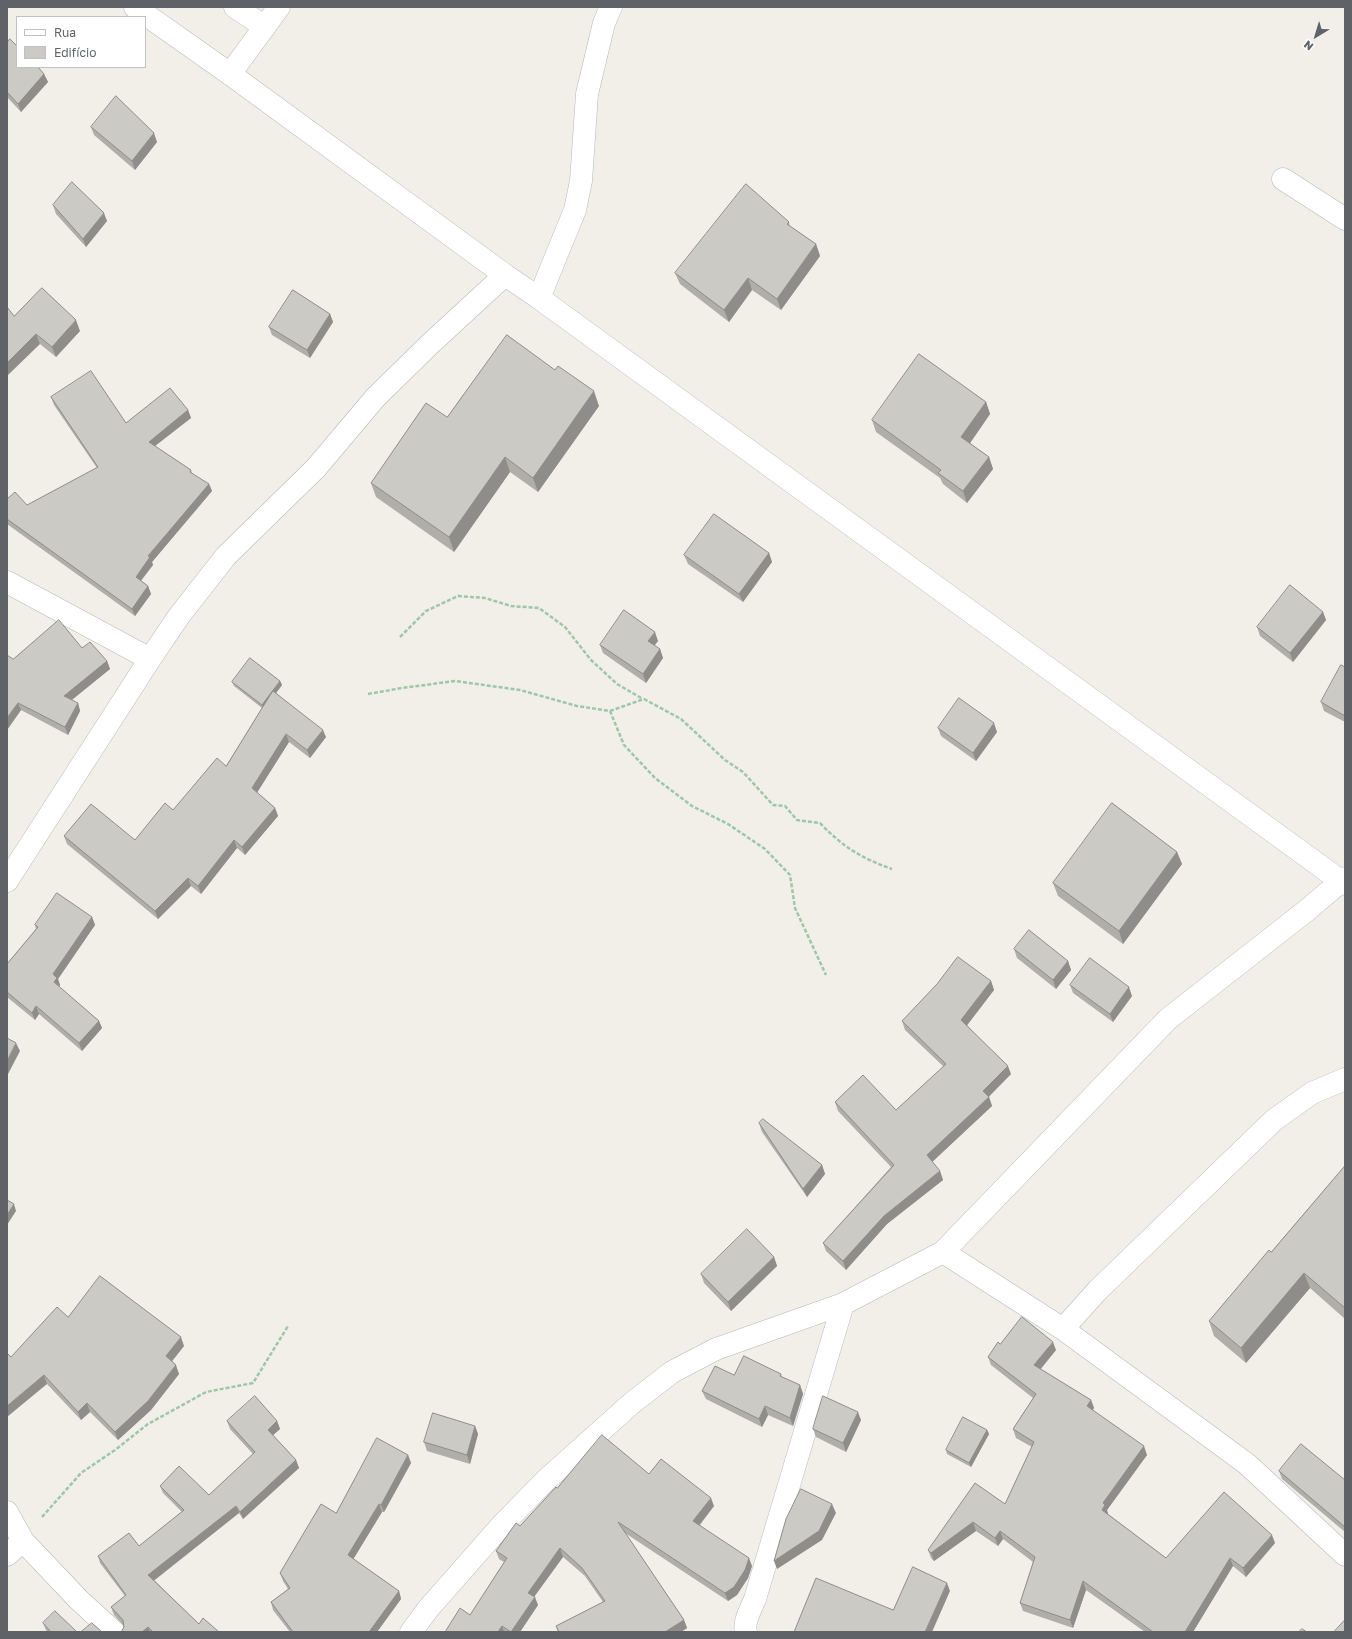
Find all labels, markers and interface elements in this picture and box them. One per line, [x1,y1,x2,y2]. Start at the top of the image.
legend [16,16,146,68]
north arrow [1296,16,1336,56]
text: Rua [54,25,76,40]
text: N [1301,38,1316,54]
text: Edifício [54,45,96,60]

